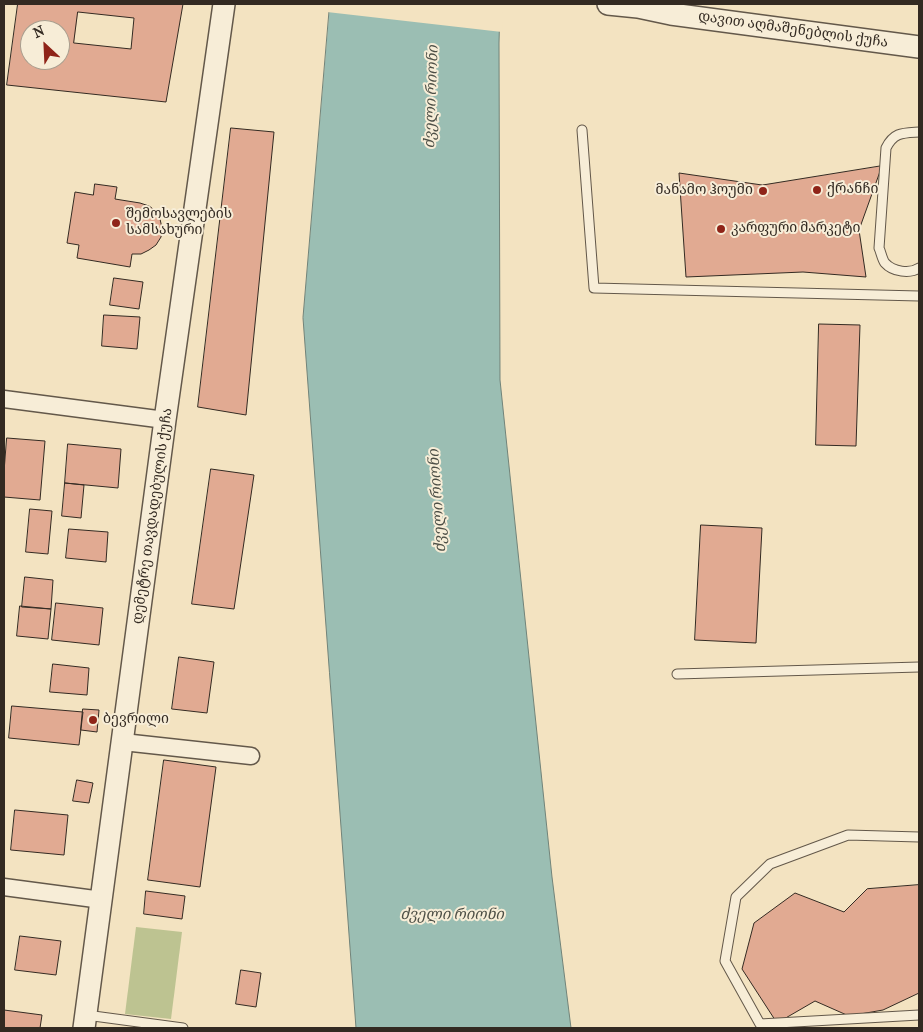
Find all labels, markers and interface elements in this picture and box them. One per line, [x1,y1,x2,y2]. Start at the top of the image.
street label: დავით აღმაშენებლის ქუჩა [697,8,889,52]
north arrow [20,20,70,70]
text: N [30,22,47,42]
water label: ძველი რიონი [421,45,443,149]
place label: ქრანჩი [827,182,878,198]
place label: მანამო ჰოუმი [655,183,753,199]
marker: ქრანჩი [811,184,823,196]
marker: მანამო ჰოუმი [757,185,769,197]
place label: შემოსავლების სამსახური [126,207,232,240]
marker: შემოსავლების სამსახური [110,217,122,229]
place label: კარფური მარკეტი [731,221,860,237]
marker: კარფური მარკეტი [715,223,727,235]
street label: დემეტრე თავდადებულის ქუჩა [130,407,176,625]
water label: ძველი რიონი [425,449,451,553]
place label: ბევრილი [103,712,169,728]
marker: ბევრილი [87,714,99,726]
water label: ძველი რიონი [400,906,504,924]

